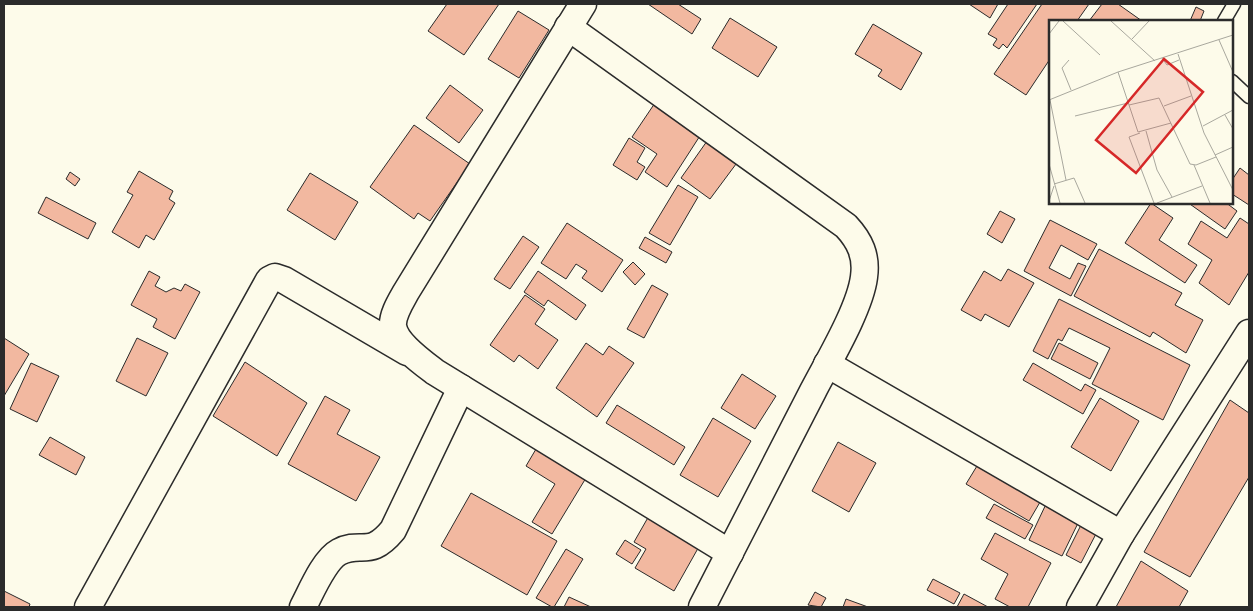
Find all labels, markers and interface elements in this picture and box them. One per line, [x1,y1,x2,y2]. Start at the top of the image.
inset map [1049,20,1233,204]

